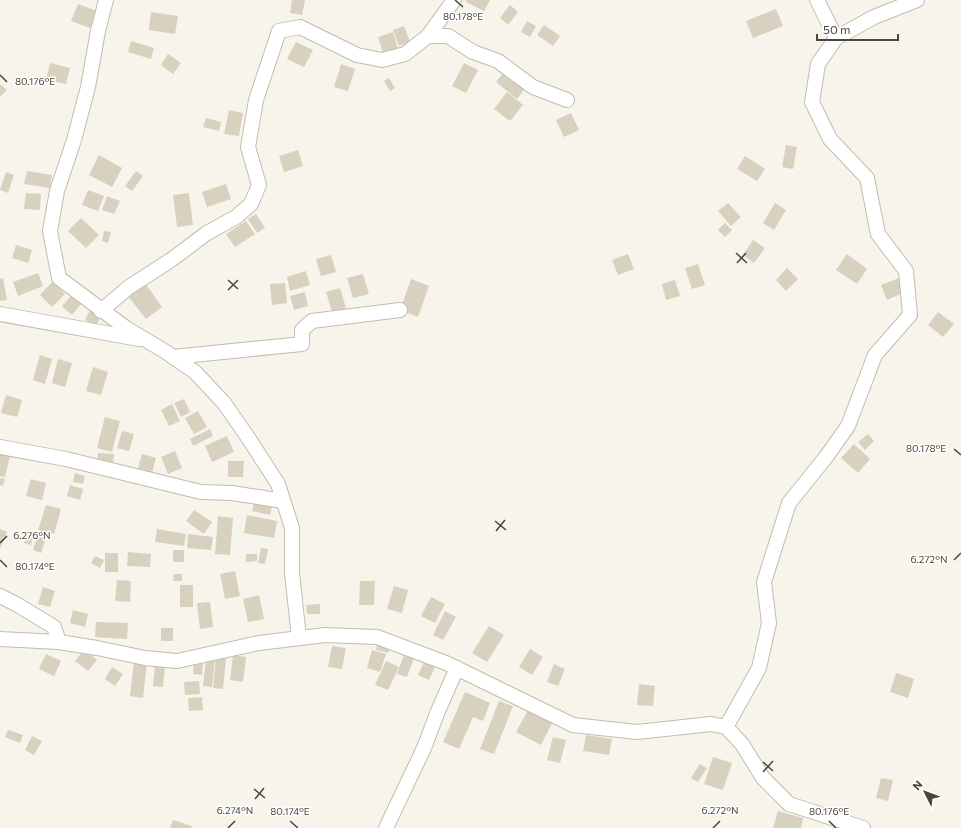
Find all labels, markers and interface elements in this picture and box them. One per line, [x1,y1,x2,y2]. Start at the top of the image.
text: 80.178°E [443,10,483,22]
scale bar [817,16,898,42]
text: 50 m [823,22,851,36]
text: 80.176°E [15,75,55,87]
text: 80.178°E [906,442,946,454]
text: 6.276°N [13,529,51,541]
text: 6.272°N [911,553,947,565]
text: 80.174°E [15,560,55,572]
north arrow [905,772,945,812]
text: N [910,778,925,792]
text: 6.274°N [217,804,253,816]
text: 6.272°N [702,804,738,816]
text: 80.174°E [270,805,310,817]
text: 80.176°E [809,805,849,817]

